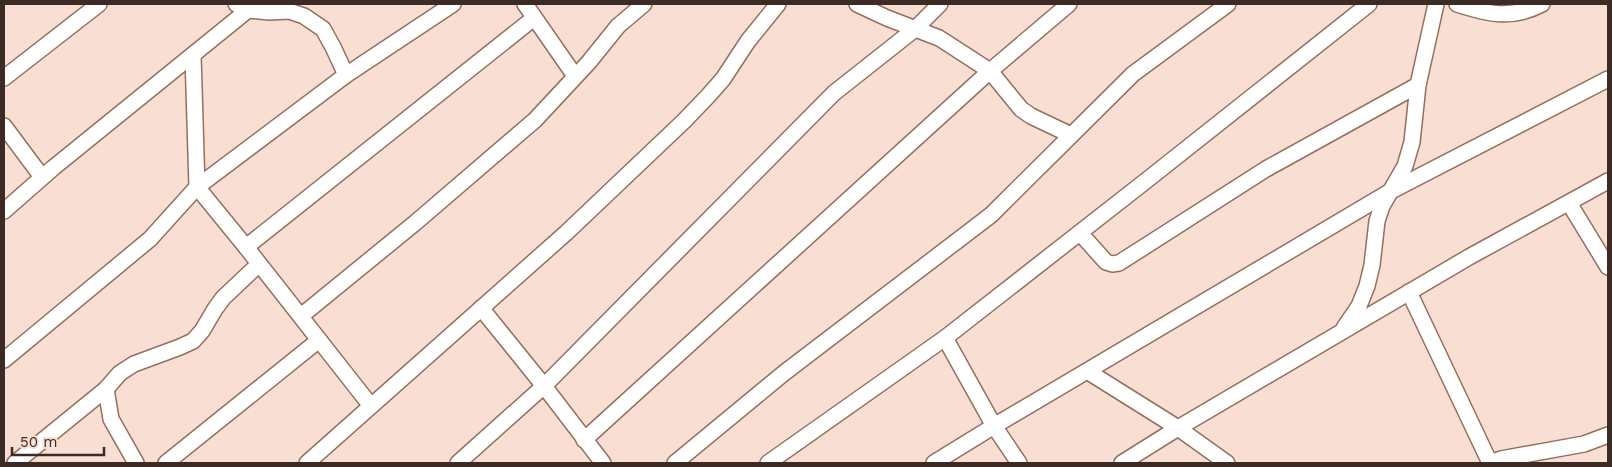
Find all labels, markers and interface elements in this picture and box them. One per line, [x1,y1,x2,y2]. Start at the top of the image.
scale bar [12,424,105,456]
text: 50 m [20,433,57,451]

